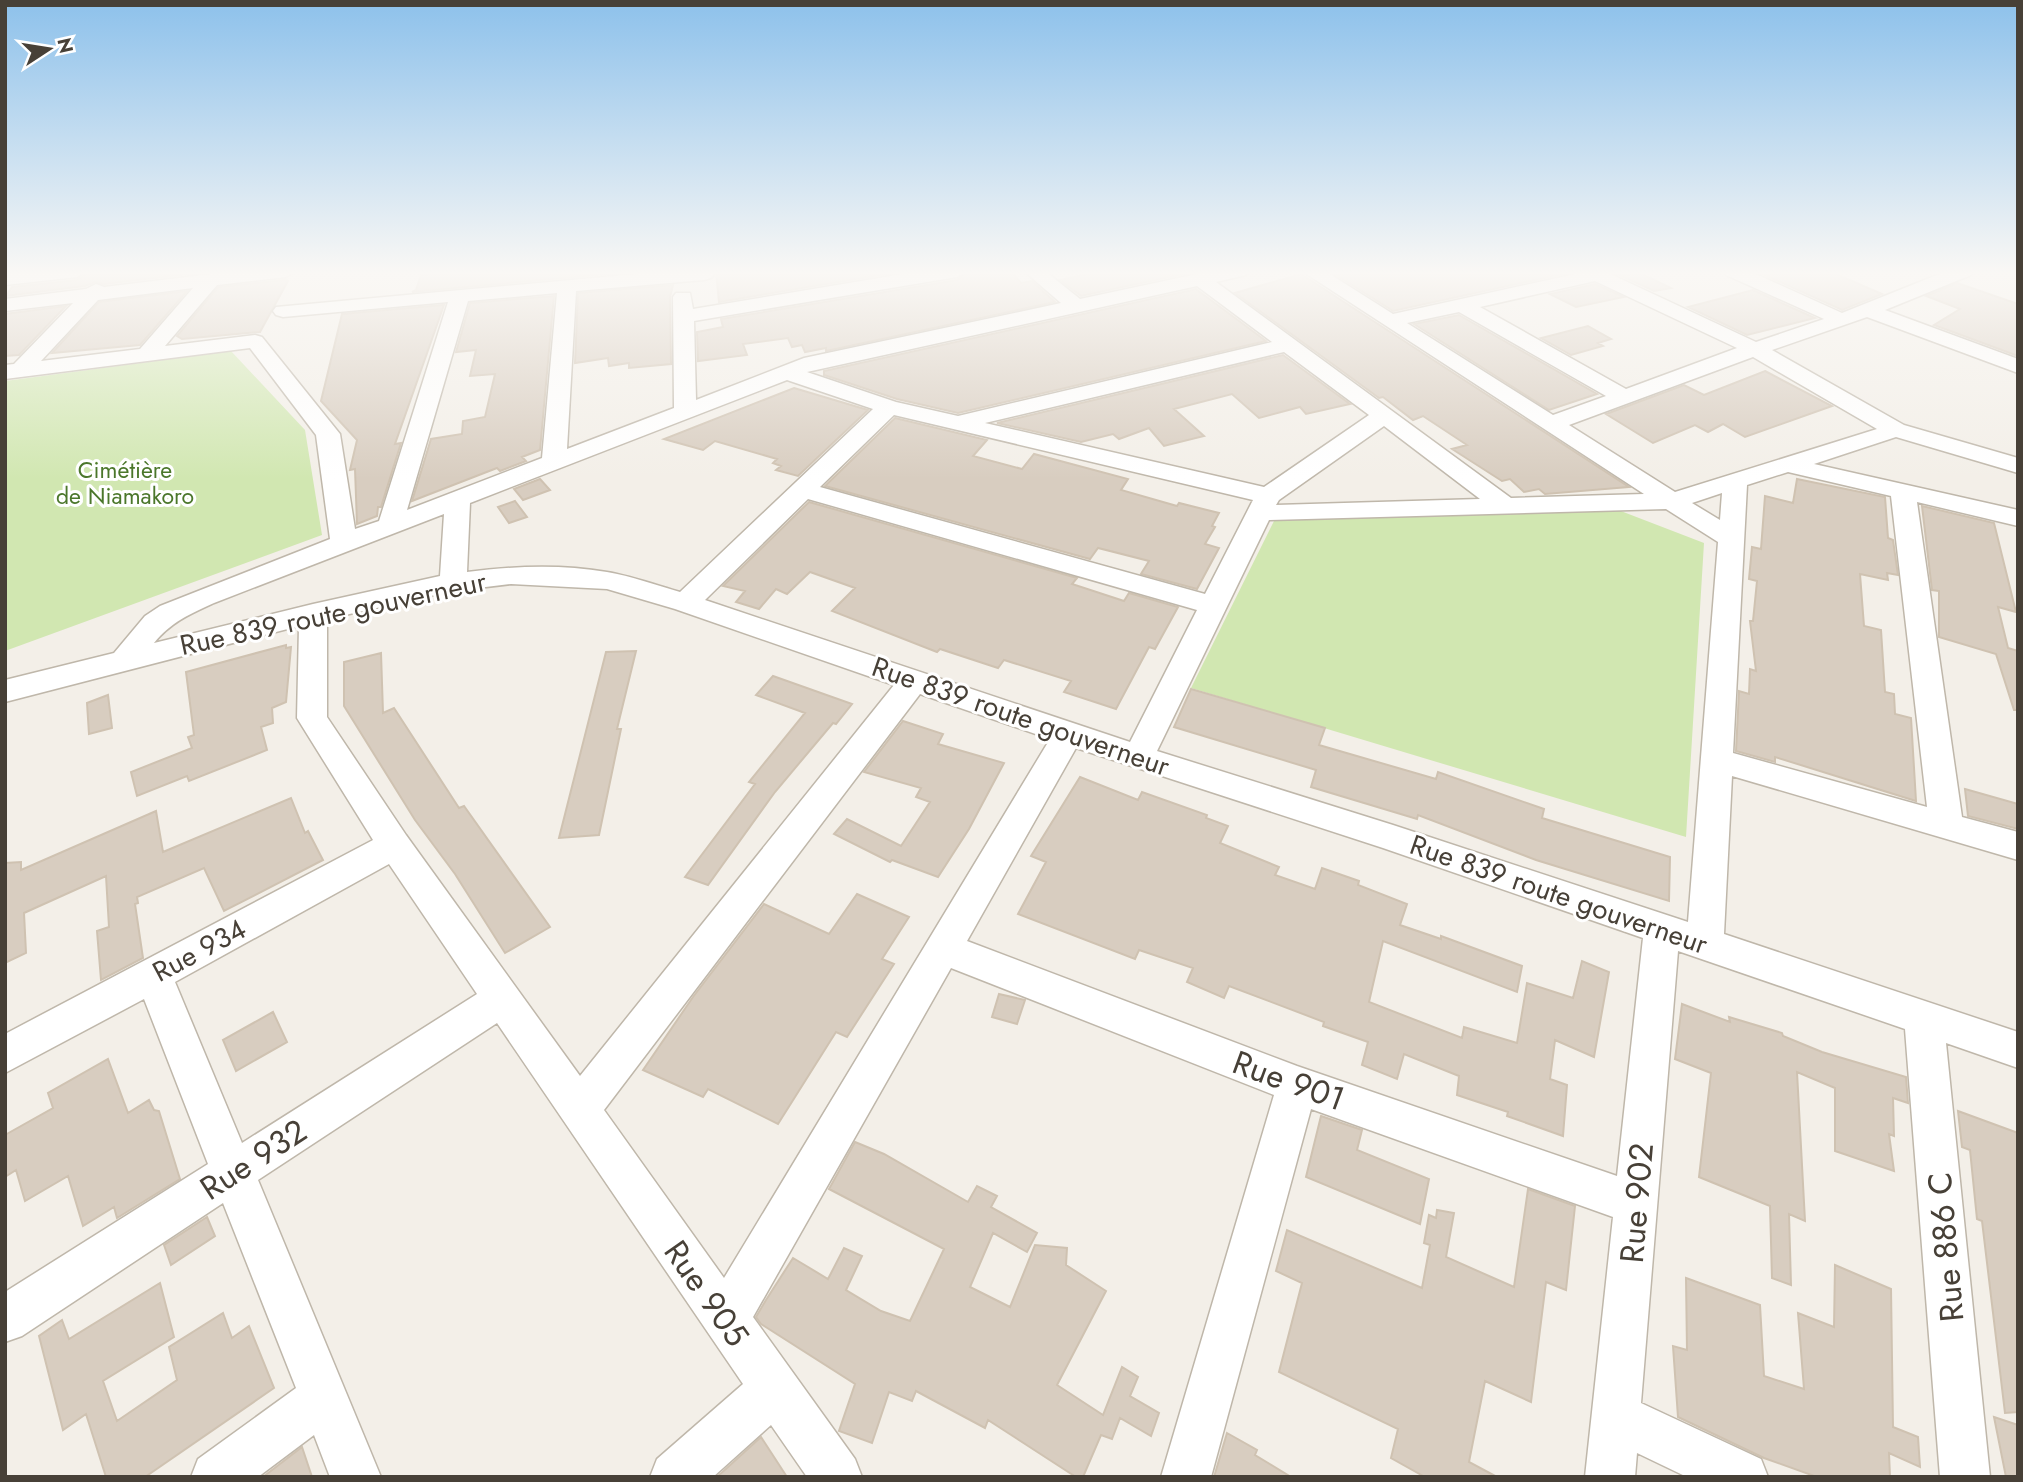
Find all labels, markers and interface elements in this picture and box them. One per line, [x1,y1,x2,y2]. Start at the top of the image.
north arrow [14,14,84,84]
text: N [50,35,80,56]
park label: Cimétière de Niamakoro [56,453,194,513]
street label: Rue 839 route gouverneur [176,561,490,666]
street label: Rue 839 route gouverneur [867,646,1176,787]
street label: Rue 839 route gouverneur [1405,824,1714,965]
street label: Rue 934 [145,909,253,992]
street label: Rue 901 [1226,1038,1352,1122]
street label: Rue 932 [191,1107,316,1211]
street label: Rue 902 [1608,1141,1665,1265]
street label: Rue 886 C [1916,1170,1975,1324]
street label: Rue 905 [653,1231,760,1356]

